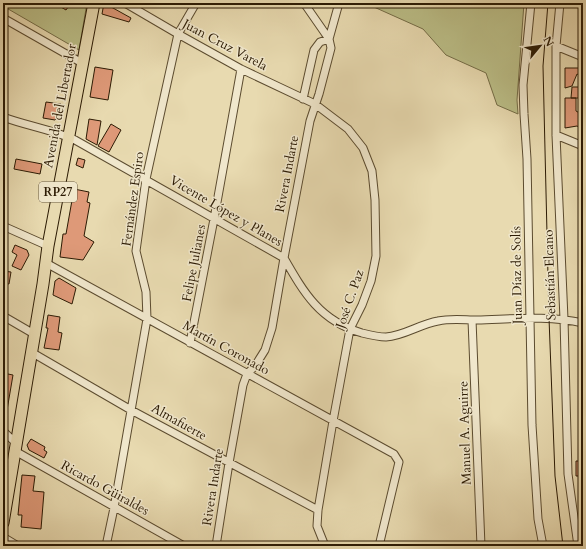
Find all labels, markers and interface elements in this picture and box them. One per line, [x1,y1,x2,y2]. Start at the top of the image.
street label: Juan Cruz Varela [178,14,271,75]
north arrow [520,26,560,66]
text: N [539,34,557,50]
street label: Avenida del Libertador [39,42,81,170]
street label: Rivera Indarte [271,134,303,214]
street label: Fernández Espiro [117,151,149,247]
street label: Vicente López y Planes [166,171,286,251]
road number: RP27 [39,182,77,202]
street label: Felipe Julianes [178,223,210,303]
street label: Juan Díaz de Solís [507,226,527,326]
street label: Sebastián Elcano [539,229,561,321]
street label: José C. Paz [331,267,369,333]
street label: Martín Coronado [179,317,273,379]
street label: Manuel A. Aguirre [454,381,476,485]
street label: Almafuerte [148,399,210,445]
street label: Rivera Indarte [198,447,228,527]
street label: Ricardo Güiraldes [58,456,152,520]

